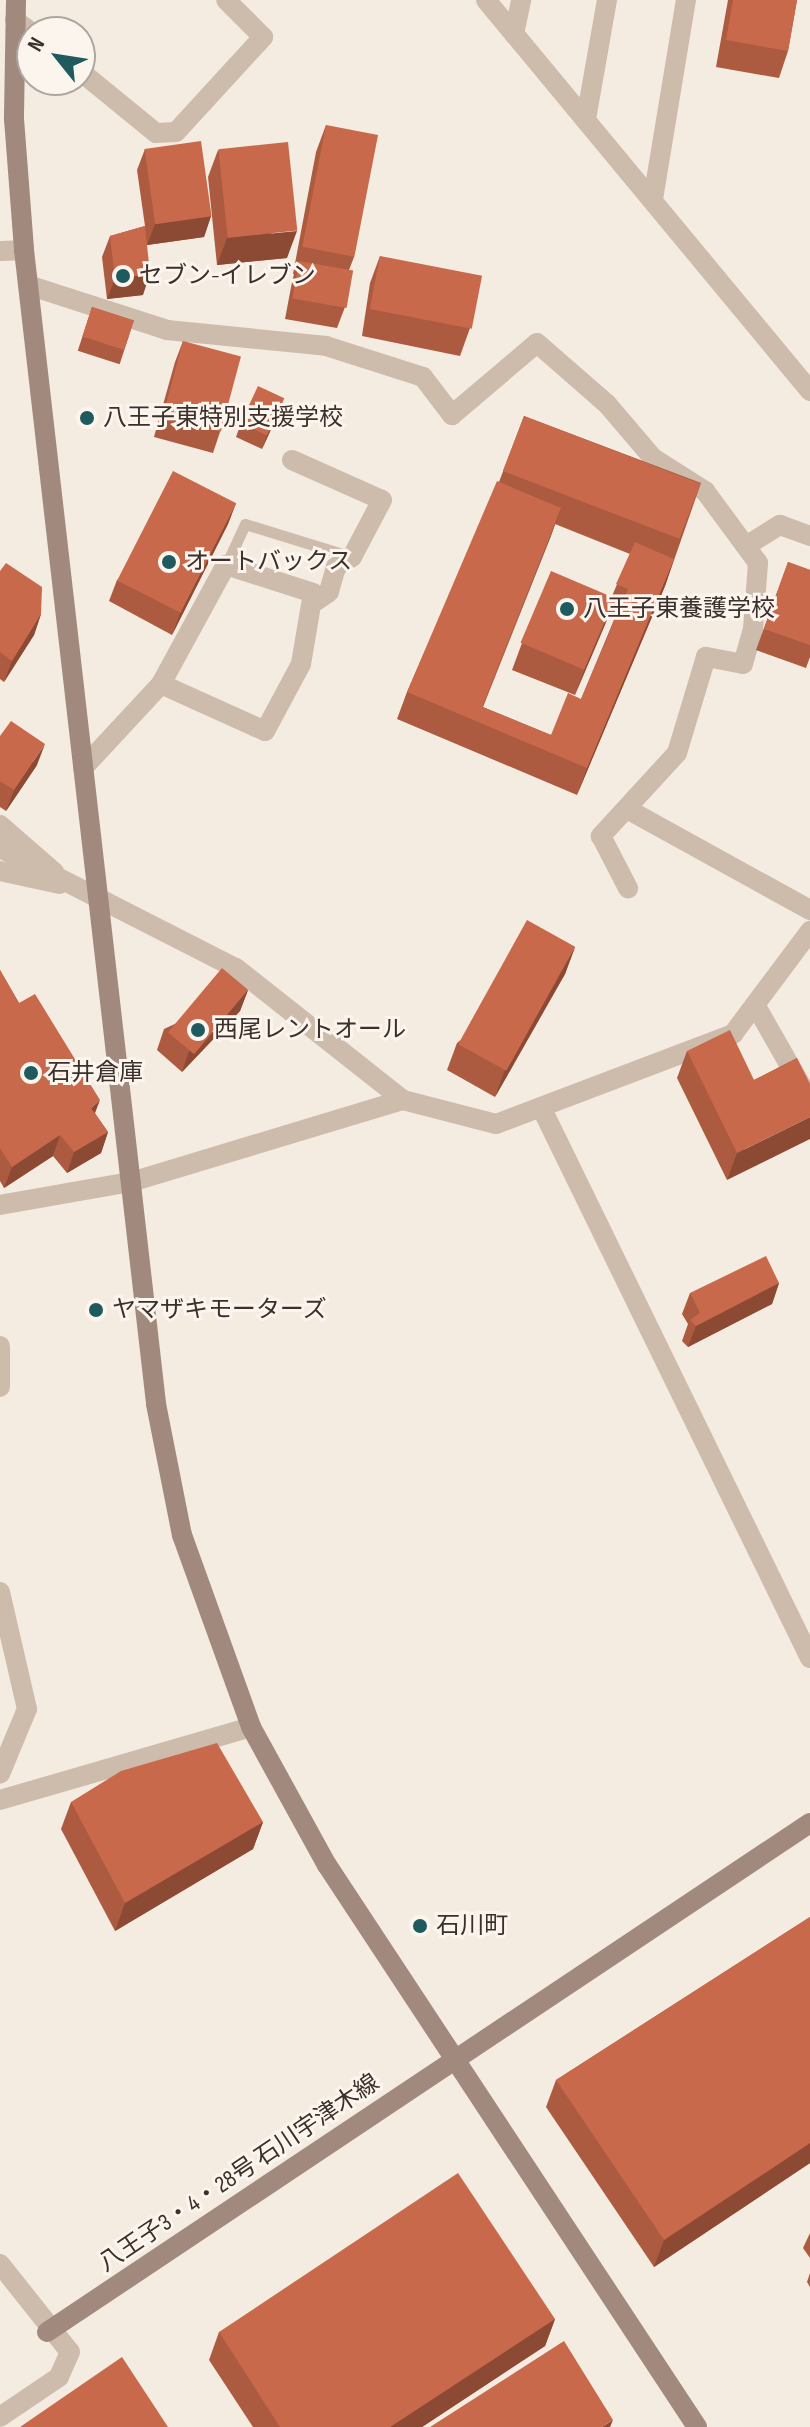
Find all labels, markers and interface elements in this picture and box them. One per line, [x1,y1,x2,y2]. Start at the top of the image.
north arrow [16,16,96,96]
text: N [22,33,51,57]
place label: セブン-イレブン [139,262,316,290]
marker: セブン-イレブン [114,267,132,285]
place label: 八王子東特別支援学校 [103,404,343,432]
marker: 八王子東特別支援学校 [78,409,96,427]
place label: オートバックス [185,548,353,576]
marker: オートバックス [160,553,178,571]
place label: 八王子東養護学校 [583,595,775,623]
marker: 八王子東養護学校 [558,600,576,618]
place label: 西尾レントオール [214,1016,406,1044]
marker: 西尾レントオール [189,1021,207,1039]
place label: 石井倉庫 [47,1059,143,1087]
marker: 石井倉庫 [22,1064,40,1082]
place label: ヤマザキモーターズ [112,1296,328,1324]
marker: ヤマザキモーターズ [87,1301,105,1319]
place label: 石川町 [436,1912,508,1940]
marker: 石川町 [411,1917,429,1935]
street label: 八王子3・4・28号 石川宇津木線 [93,2068,385,2278]

